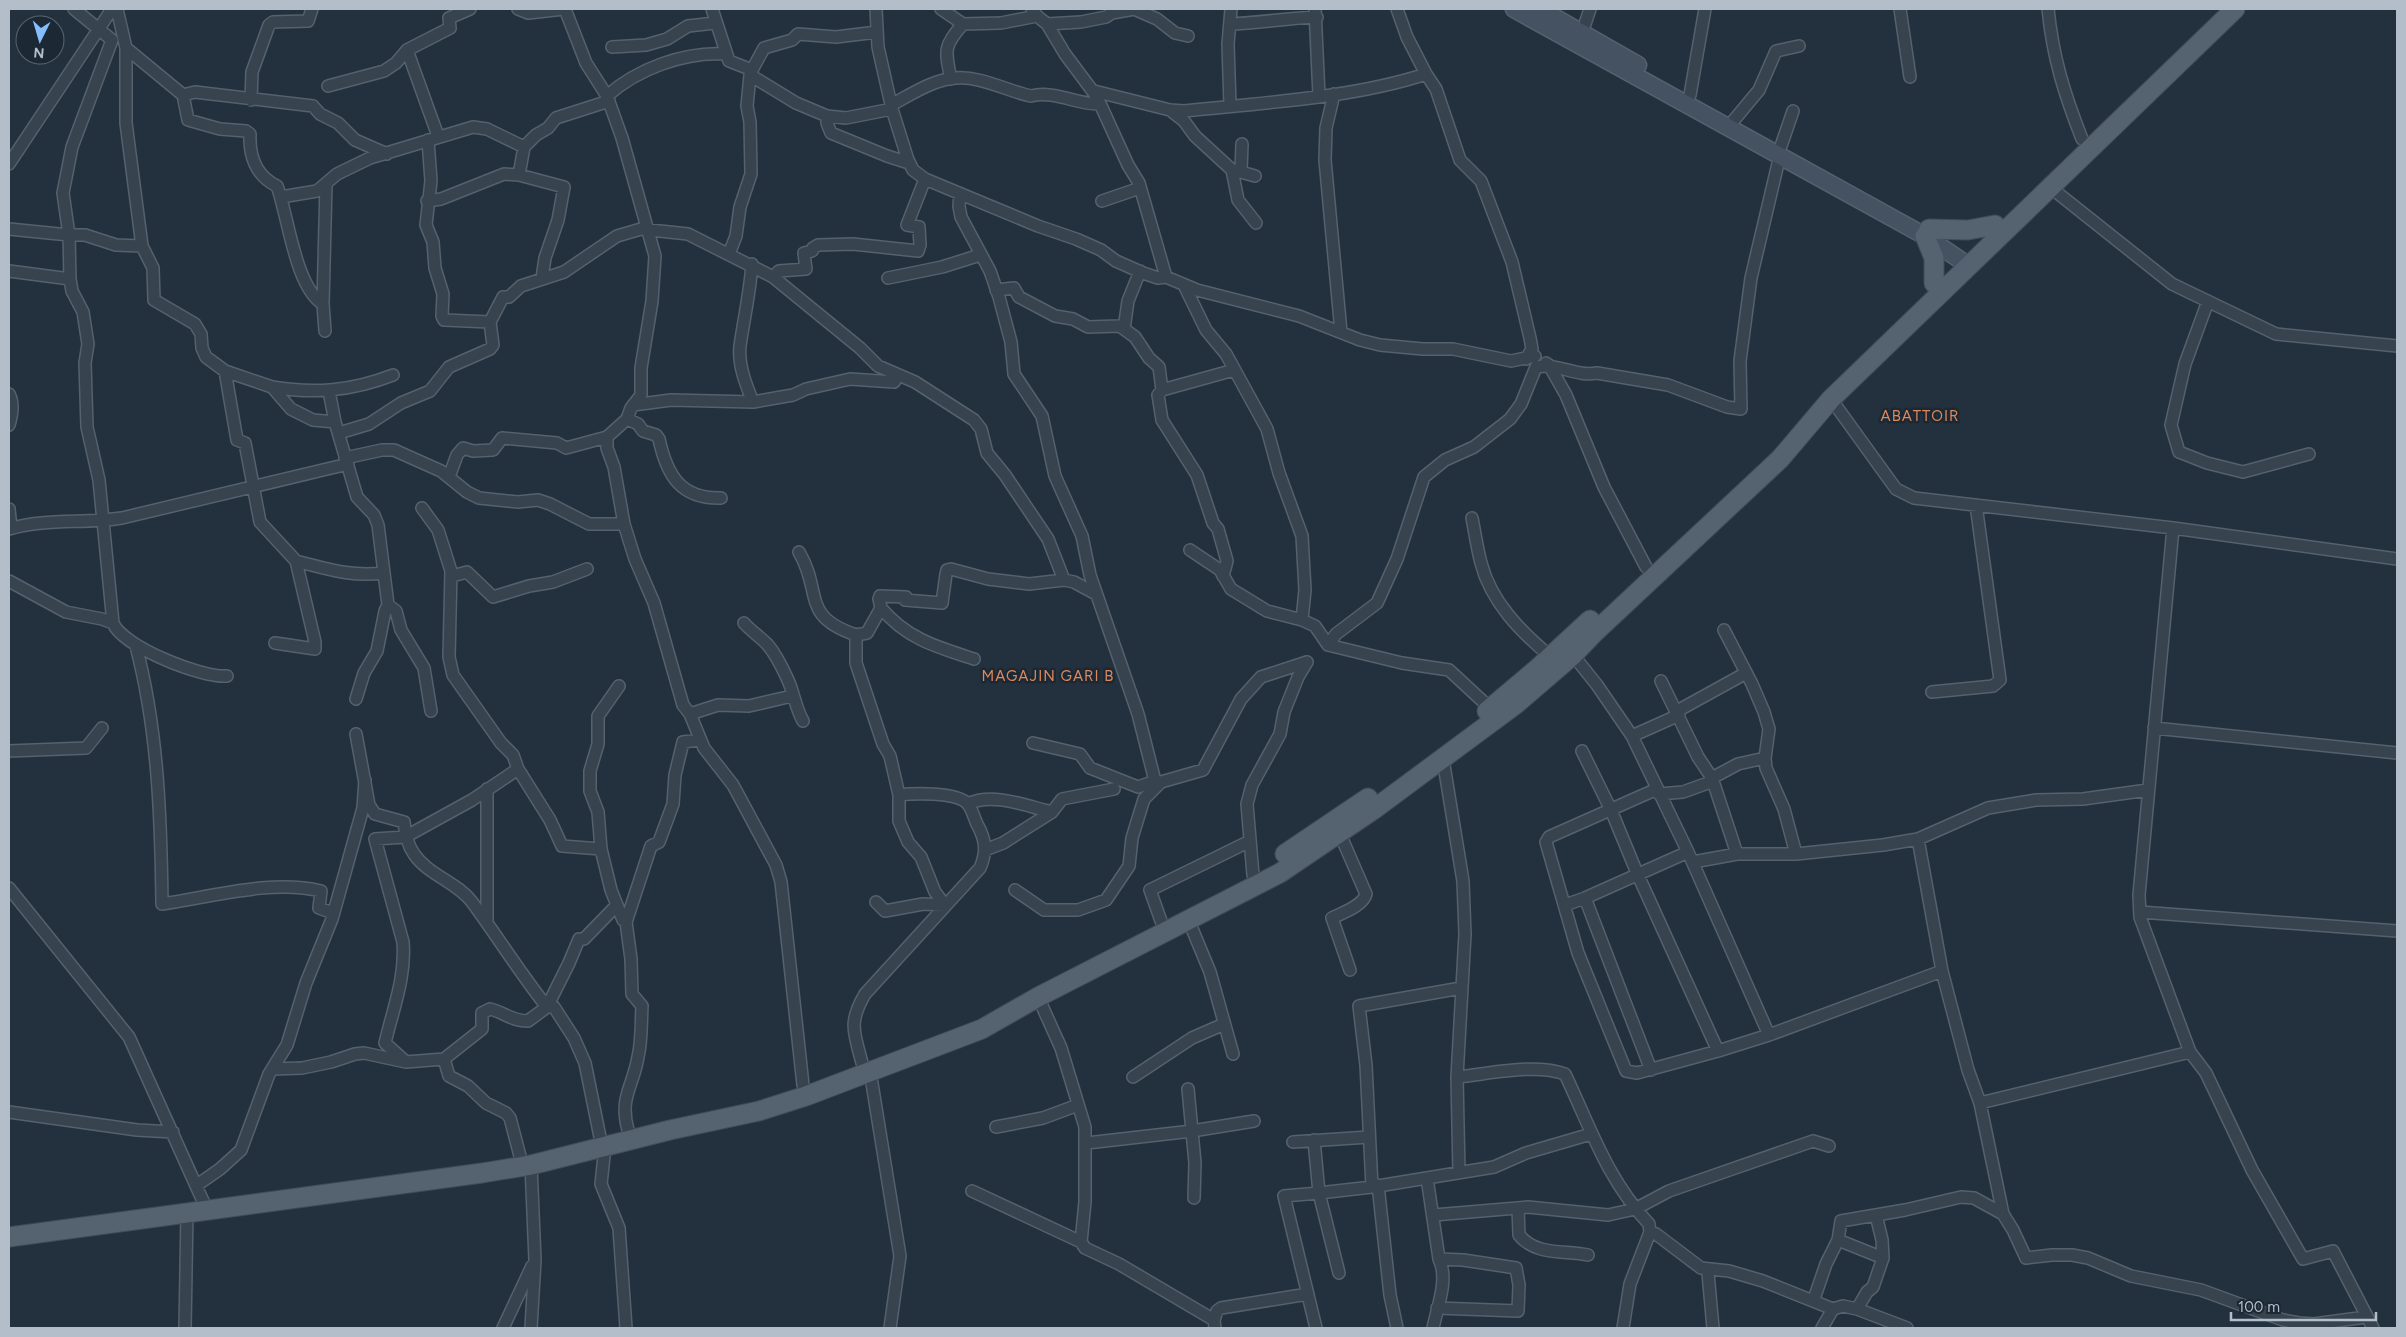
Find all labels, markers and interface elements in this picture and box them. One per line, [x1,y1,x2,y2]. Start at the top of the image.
north arrow [15,15,65,65]
text: N [33,44,45,61]
district label: ABATTOIR [1881,407,1959,425]
district label: MAGAJIN GARI B [982,667,1114,685]
scale bar [2231,1290,2376,1322]
text: 100 m [2238,1298,2280,1316]

